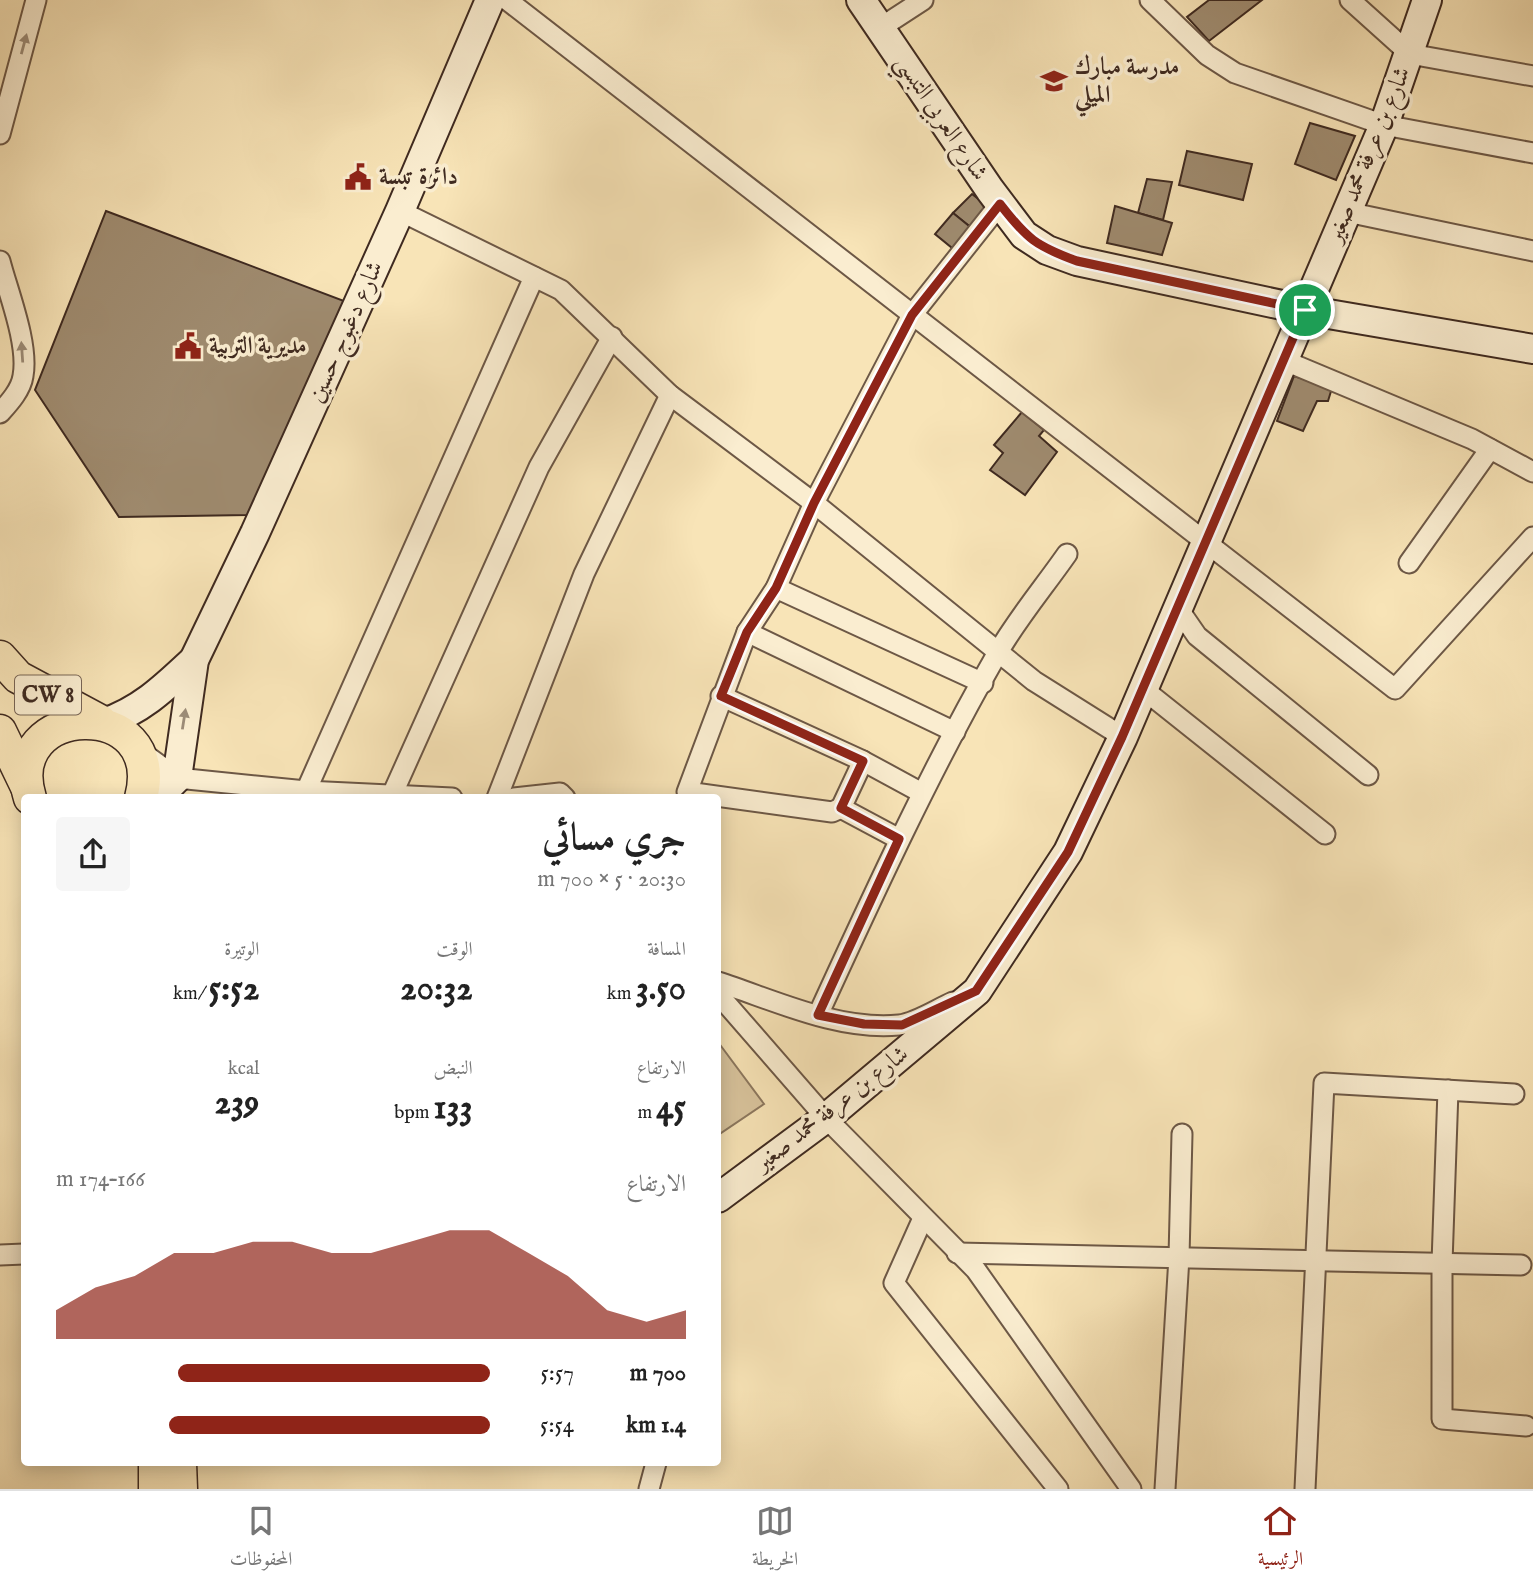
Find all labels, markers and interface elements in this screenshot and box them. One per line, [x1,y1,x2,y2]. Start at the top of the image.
one-way arrow [20,33,30,54]
street label: شارع العربي التبسي [883,49,995,190]
place label: مدرسة مبارك الميلي [1074,52,1179,117]
street label: شارع بن عرفة محمد صغير [1318,62,1421,251]
school or university icon: مدرسة مبارك الميلي [1039,66,1069,96]
public building icon: دائرة تبسة [343,162,373,192]
place label: دائرة تبسة [379,162,458,193]
street label: شارع دغبوج حسين [301,256,395,409]
pin [1275,280,1335,340]
icon: arrive [1286,291,1324,329]
public building icon: مديرية التربية [173,331,203,361]
place label: مديرية التربية [209,331,307,362]
one-way arrow [16,341,27,363]
road number: CW 8 [15,676,81,715]
one-way arrow [179,708,190,730]
text: جري مسائي [542,815,686,863]
button: share [56,817,130,891]
text: 20:30 · 5 × 700 m [537,865,686,894]
text: الوتيرة [224,938,259,962]
text: الوقت [436,938,473,962]
text: المسافة [647,938,686,962]
text: 5:52 [208,967,259,1012]
text: 20:32 [400,967,473,1012]
text: 3.50 [636,967,686,1012]
text: /km [173,982,208,1006]
text: km [607,982,636,1006]
street label: شارع بن عرفة محمد صغير [746,1039,917,1183]
text: kcal [228,1057,259,1081]
text: النبض [434,1057,473,1081]
text: الارتفاع [637,1057,686,1081]
text: 239 [215,1081,259,1126]
text: 133 [433,1086,473,1131]
text: 45 [656,1086,686,1131]
text: bpm [394,1101,433,1125]
text: m [637,1101,656,1125]
text: 166–174 m [56,1165,145,1194]
text: الارتفاع [626,1170,686,1199]
text: 5:57 [541,1359,574,1388]
text: 700 m [630,1359,686,1388]
text: 5:54 [540,1411,574,1440]
text: 1.4 km [626,1411,686,1440]
tab: المحفوظات [230,1502,292,1577]
tab: الخريطة [752,1502,798,1577]
tab: الرئيسية [1258,1502,1303,1577]

